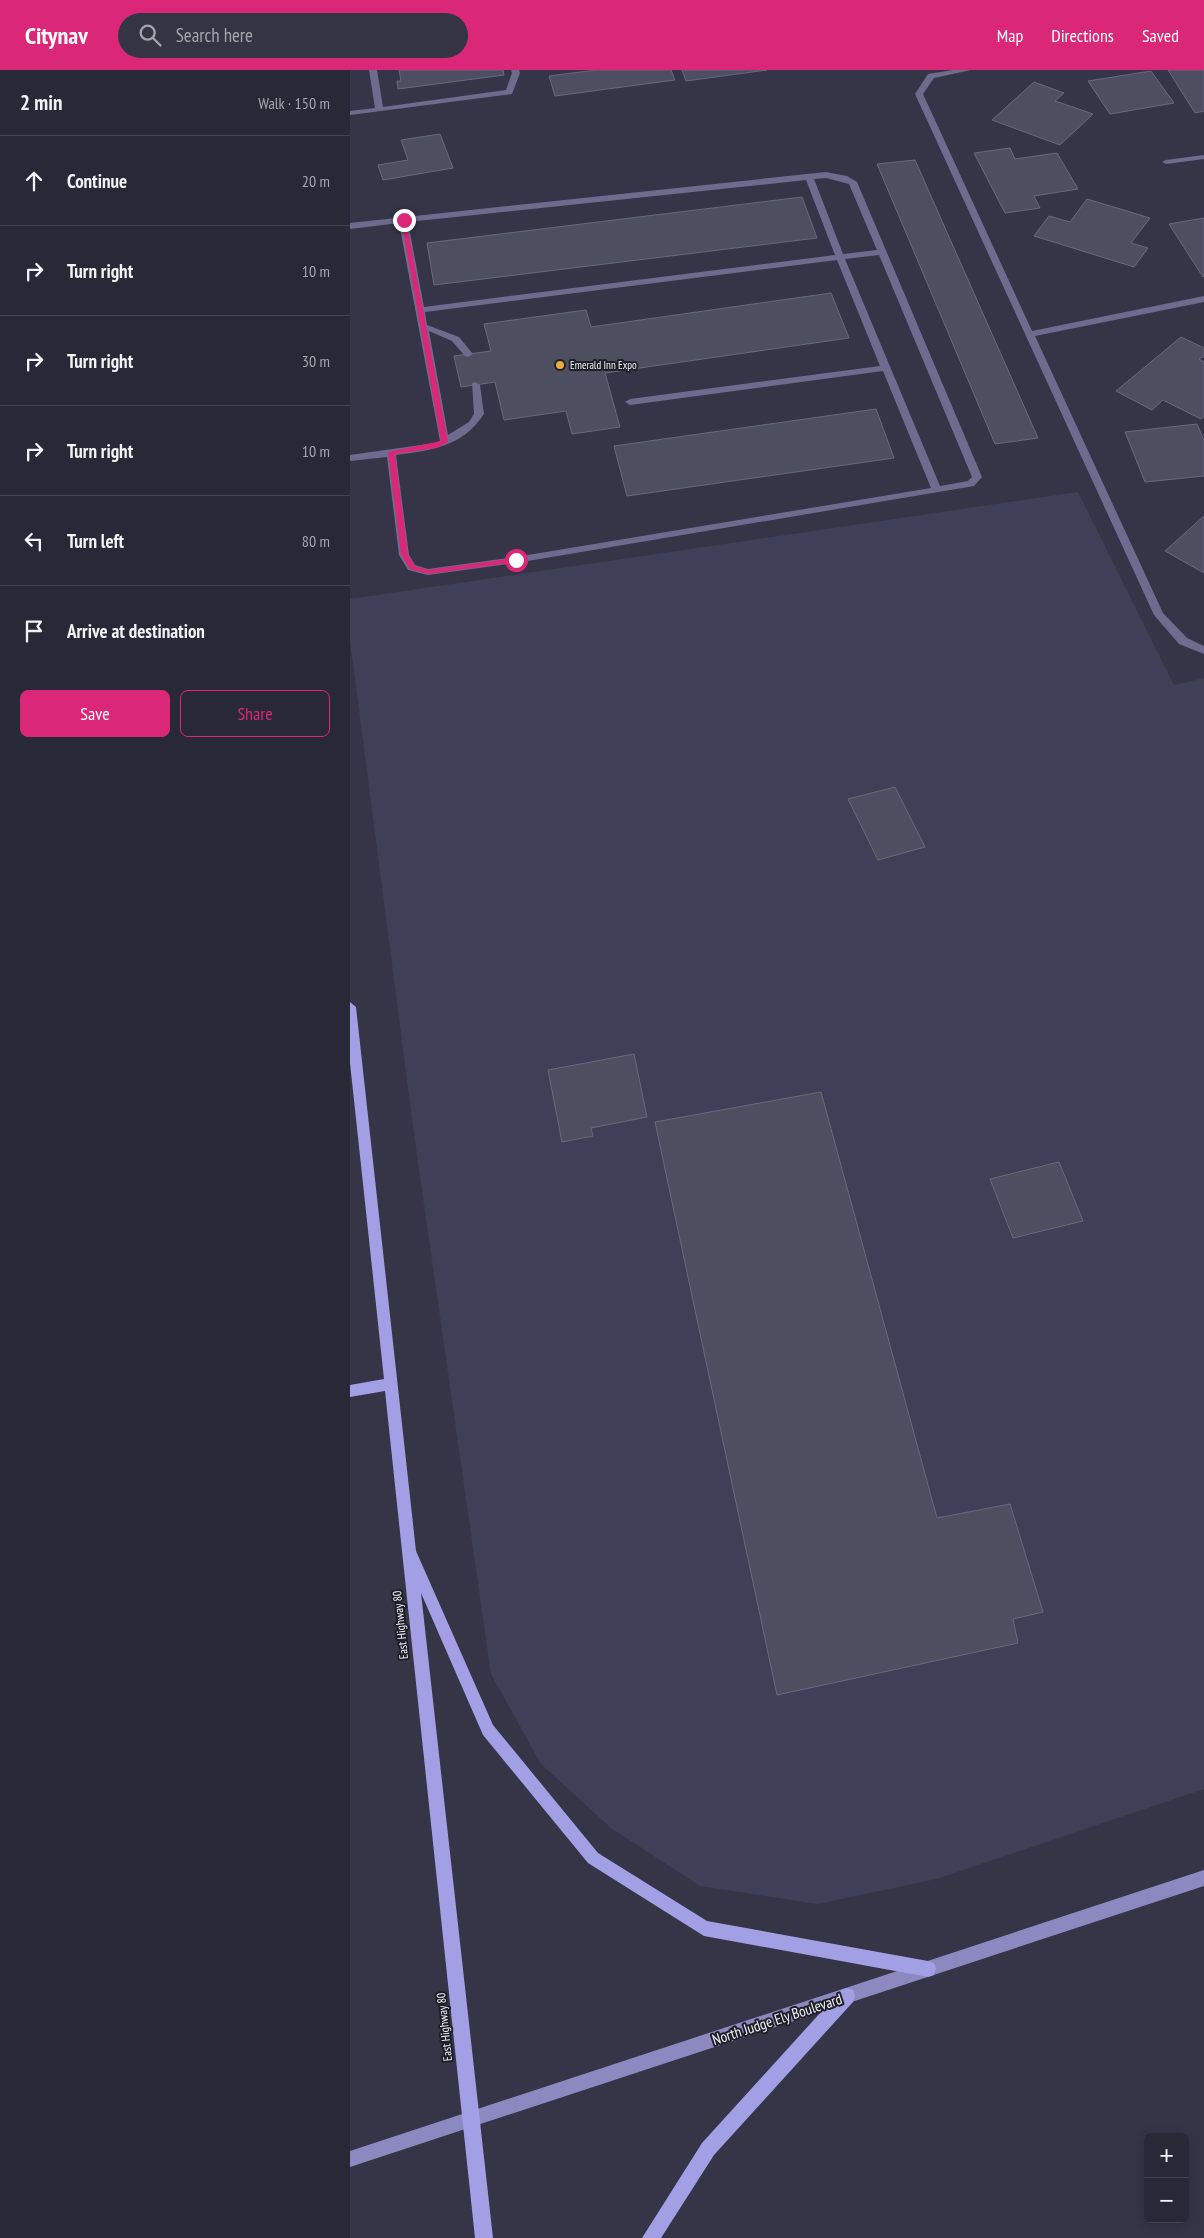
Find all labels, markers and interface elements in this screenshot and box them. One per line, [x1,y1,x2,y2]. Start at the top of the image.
search box [118,13,468,58]
text: Citynav [25,20,88,51]
icon: search [136,21,164,49]
text: Search here [176,23,253,47]
text: Map [997,24,1023,47]
text: Directions [1051,24,1114,47]
text: Saved [1142,24,1179,47]
text: 2 min [20,89,62,116]
text: Walk · 150 m [258,93,330,113]
icon: ahead [20,167,48,195]
text: Continue [67,169,127,193]
text: 20 m [302,171,330,191]
route end [393,209,416,232]
icon: right [20,257,48,285]
text: Turn right [67,259,133,283]
text: 10 m [302,261,330,281]
icon: right [20,347,48,375]
text: Turn right [67,349,133,373]
text: 30 m [302,351,330,371]
place label: Emerald Inn Expo [570,358,637,372]
marker: Emerald Inn Expo [554,359,566,371]
icon: right [20,437,48,465]
text: Turn right [67,439,133,463]
text: 10 m [302,441,330,461]
icon: left [20,527,48,555]
text: Turn left [67,529,124,553]
text: 80 m [302,531,330,551]
route start [505,549,528,572]
icon: arrive [20,617,48,645]
text: Arrive at destination [67,619,205,643]
button: Save [20,690,170,737]
button: Share [180,690,330,737]
street label: East Highway 80 [389,1590,411,1660]
street label: North Judge Ely Boulevard [710,1989,844,2049]
street label: East Highway 80 [433,1992,455,2062]
map controls [1144,2133,1189,2223]
button: + [1144,2133,1189,2178]
button: − [1144,2178,1189,2223]

